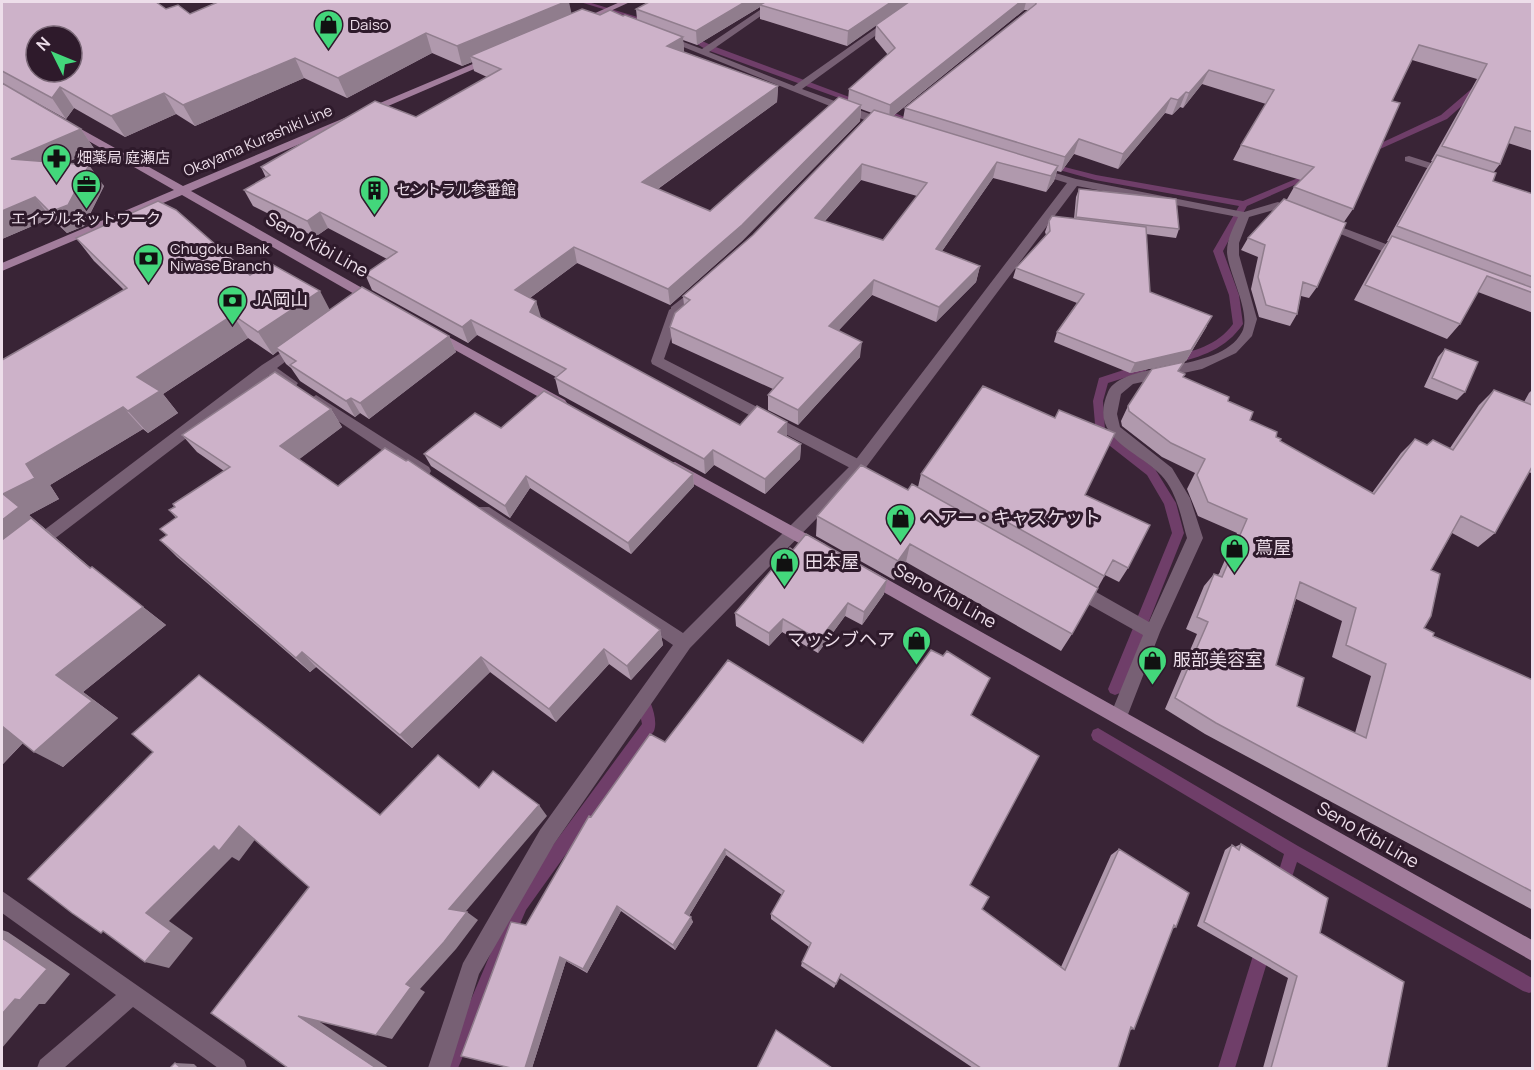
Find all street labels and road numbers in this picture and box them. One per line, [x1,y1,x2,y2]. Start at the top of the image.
street label: Okayama Kurashiki Line [180,100,336,181]
street label: Seno Kibi Line [262,206,373,282]
street label: Seno Kibi Line [890,557,1001,633]
street label: Seno Kibi Line [1313,795,1424,873]

